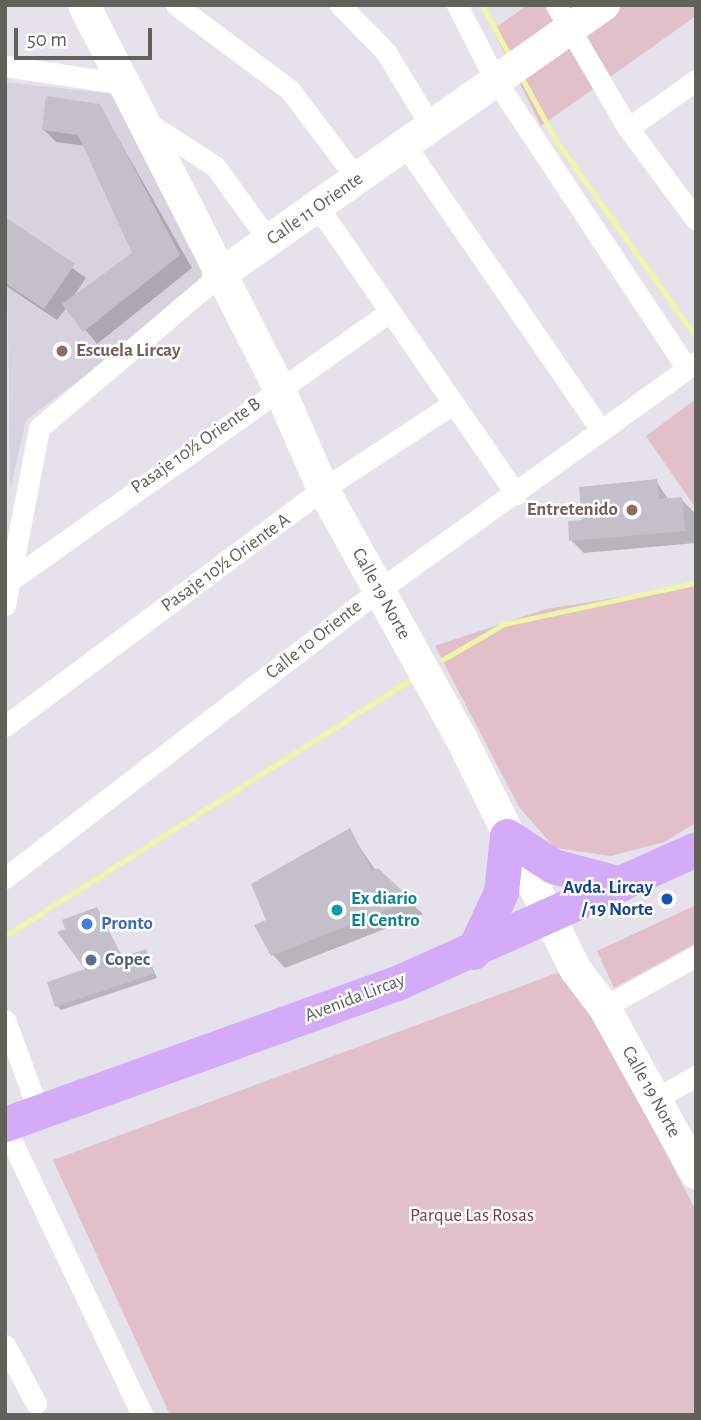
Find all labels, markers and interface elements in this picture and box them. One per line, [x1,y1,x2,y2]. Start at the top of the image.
scale bar [18,14,156,58]
text: 50 m [27,29,67,50]
street label: Calle 11 Oriente [263,168,367,250]
place label: Escuela Lircay [76,340,181,362]
marker: Escuela Lircay [54,343,70,359]
street label: Pasaje 10½ Oriente B [127,393,265,499]
place label: Entretenido [527,499,618,521]
marker: Entretenido [624,502,640,518]
street label: Pasaje 10½ Oriente A [157,509,295,617]
street label: Calle 19 Norte [347,544,415,644]
street label: Calle 10 Oriente [261,595,367,685]
place label: Avda. Lircay / 19 Norte [563,877,653,921]
place label: Ex diario El Centro [351,888,420,932]
marker: Avda. Lircay / 19 Norte [659,891,675,907]
marker: Ex diario El Centro [329,902,345,918]
place label: Pronto [101,913,153,935]
marker: Pronto [79,916,95,932]
place label: Copec [105,949,150,971]
marker: Copec [83,952,99,968]
street label: Avenida Lircay [302,968,408,1028]
street label: Calle 19 Norte [617,1042,685,1142]
park label: Parque Las Rosas [410,1205,534,1227]

